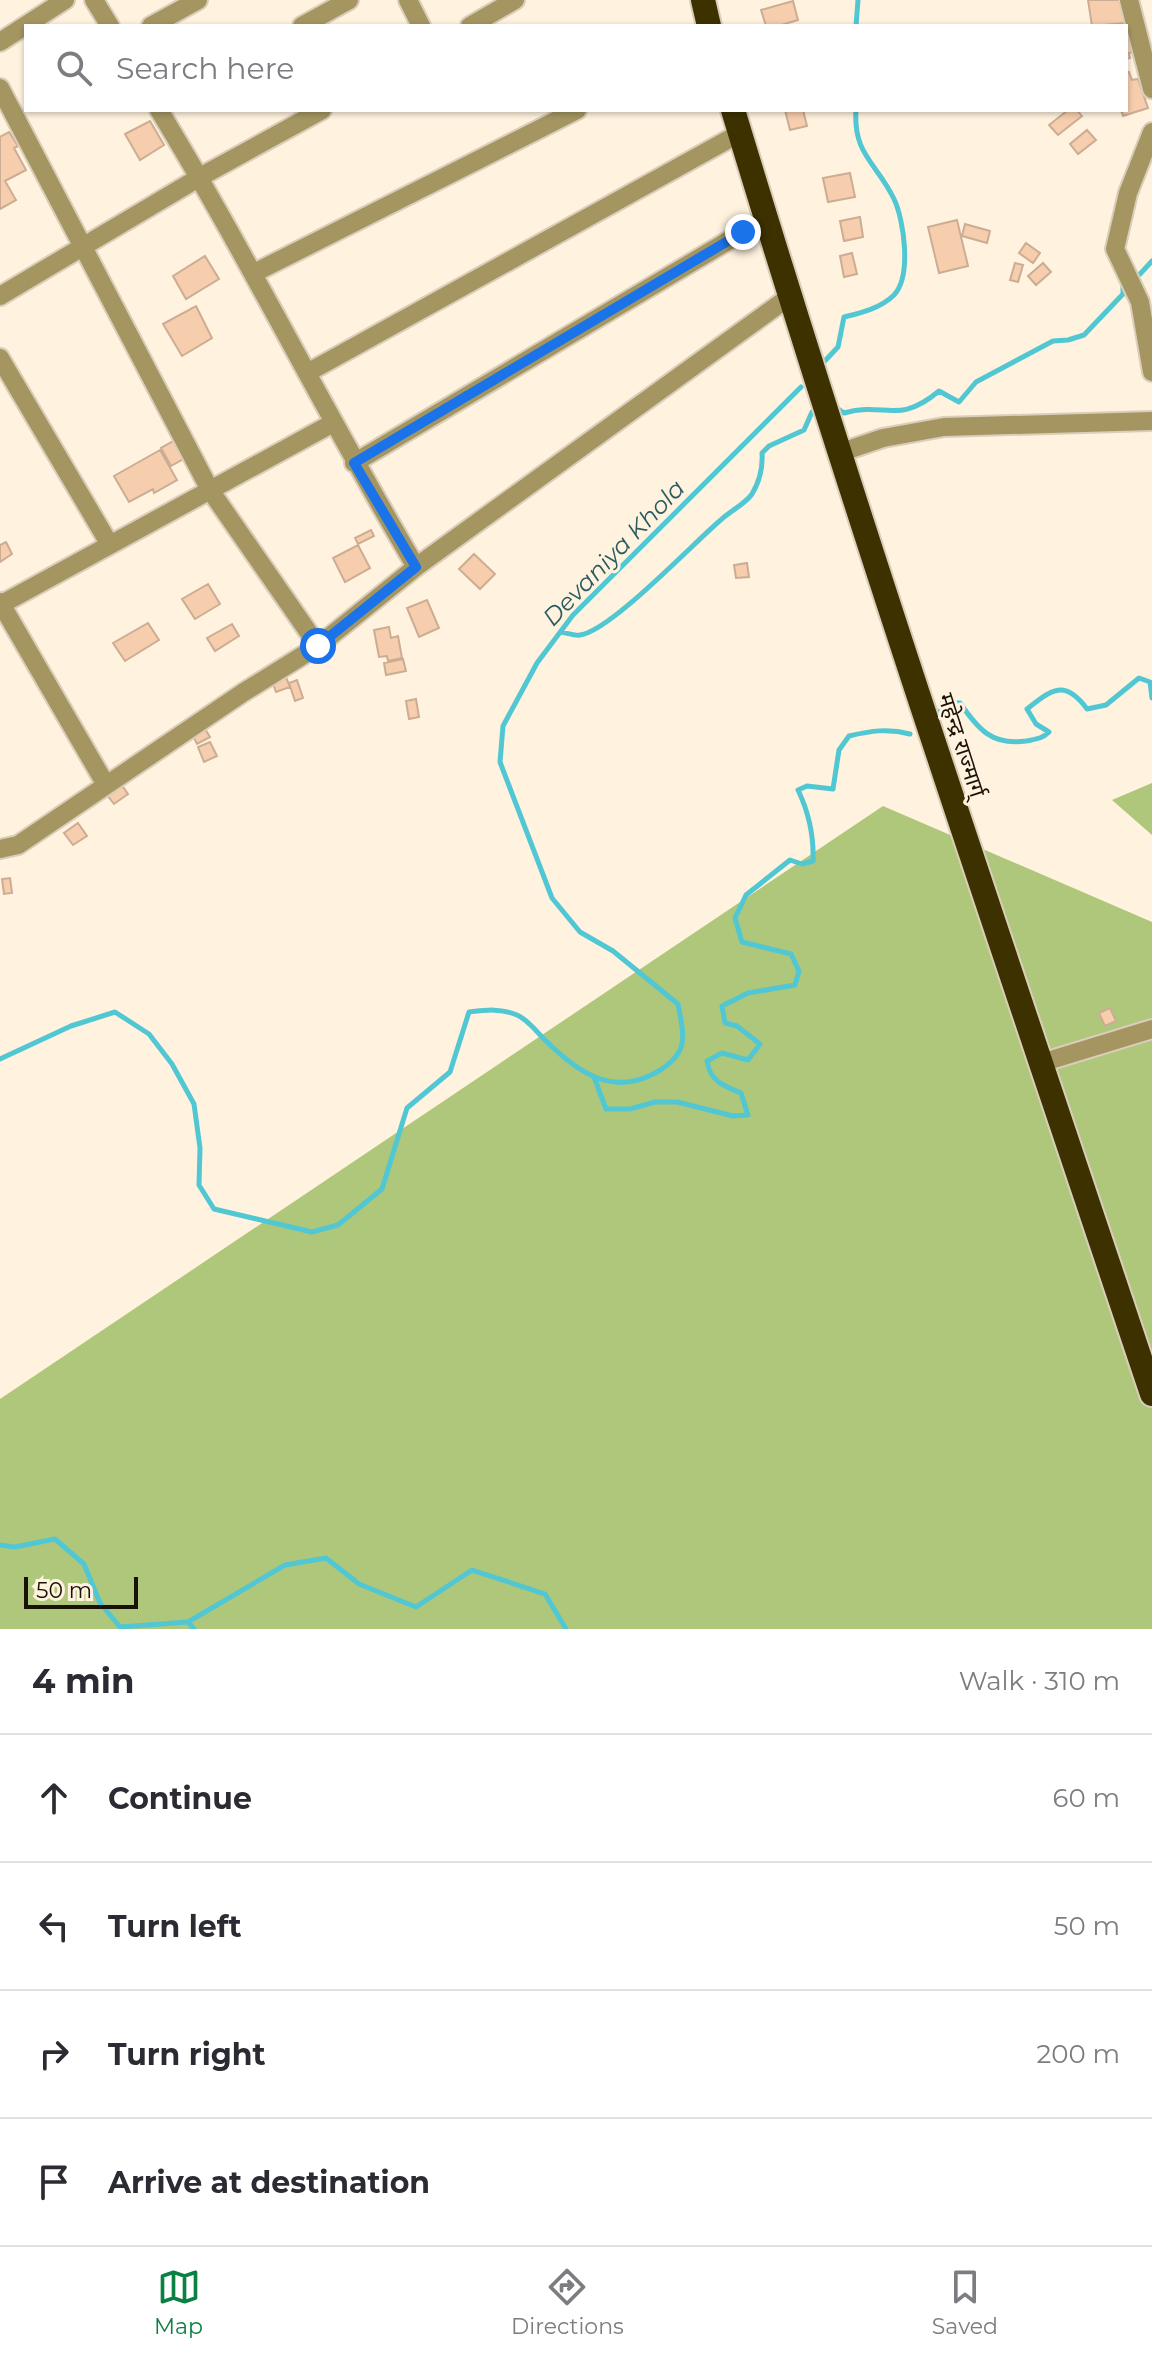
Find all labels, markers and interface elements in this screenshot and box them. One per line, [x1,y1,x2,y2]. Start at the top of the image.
search box [24,24,1128,112]
icon: search [52,46,96,90]
text: Search here [116,50,294,87]
route end [725,214,761,250]
water label: Devaniya Khola [537,474,691,632]
route start [300,628,336,664]
street label: महेन्द्र राज्मार्ग् [932,690,992,803]
scale bar [24,1573,138,1609]
text: 50 m [36,1577,92,1604]
text: 4 min [32,1660,134,1702]
text: Walk · 310 m [959,1665,1120,1697]
icon: ahead [32,1776,76,1820]
text: Continue [108,1780,252,1817]
text: 60 m [1053,1782,1120,1814]
icon: left [32,1904,76,1948]
text: Turn left [108,1908,241,1945]
text: 50 m [1054,1910,1120,1942]
icon: right [32,2032,76,2076]
text: Turn right [108,2036,265,2073]
text: 200 m [1036,2038,1120,2070]
icon: arrive [32,2160,76,2204]
text: Arrive at destination [108,2164,430,2201]
tab: Map [154,2265,203,2340]
tab: Directions [511,2265,624,2340]
tab: Saved [932,2265,998,2340]

